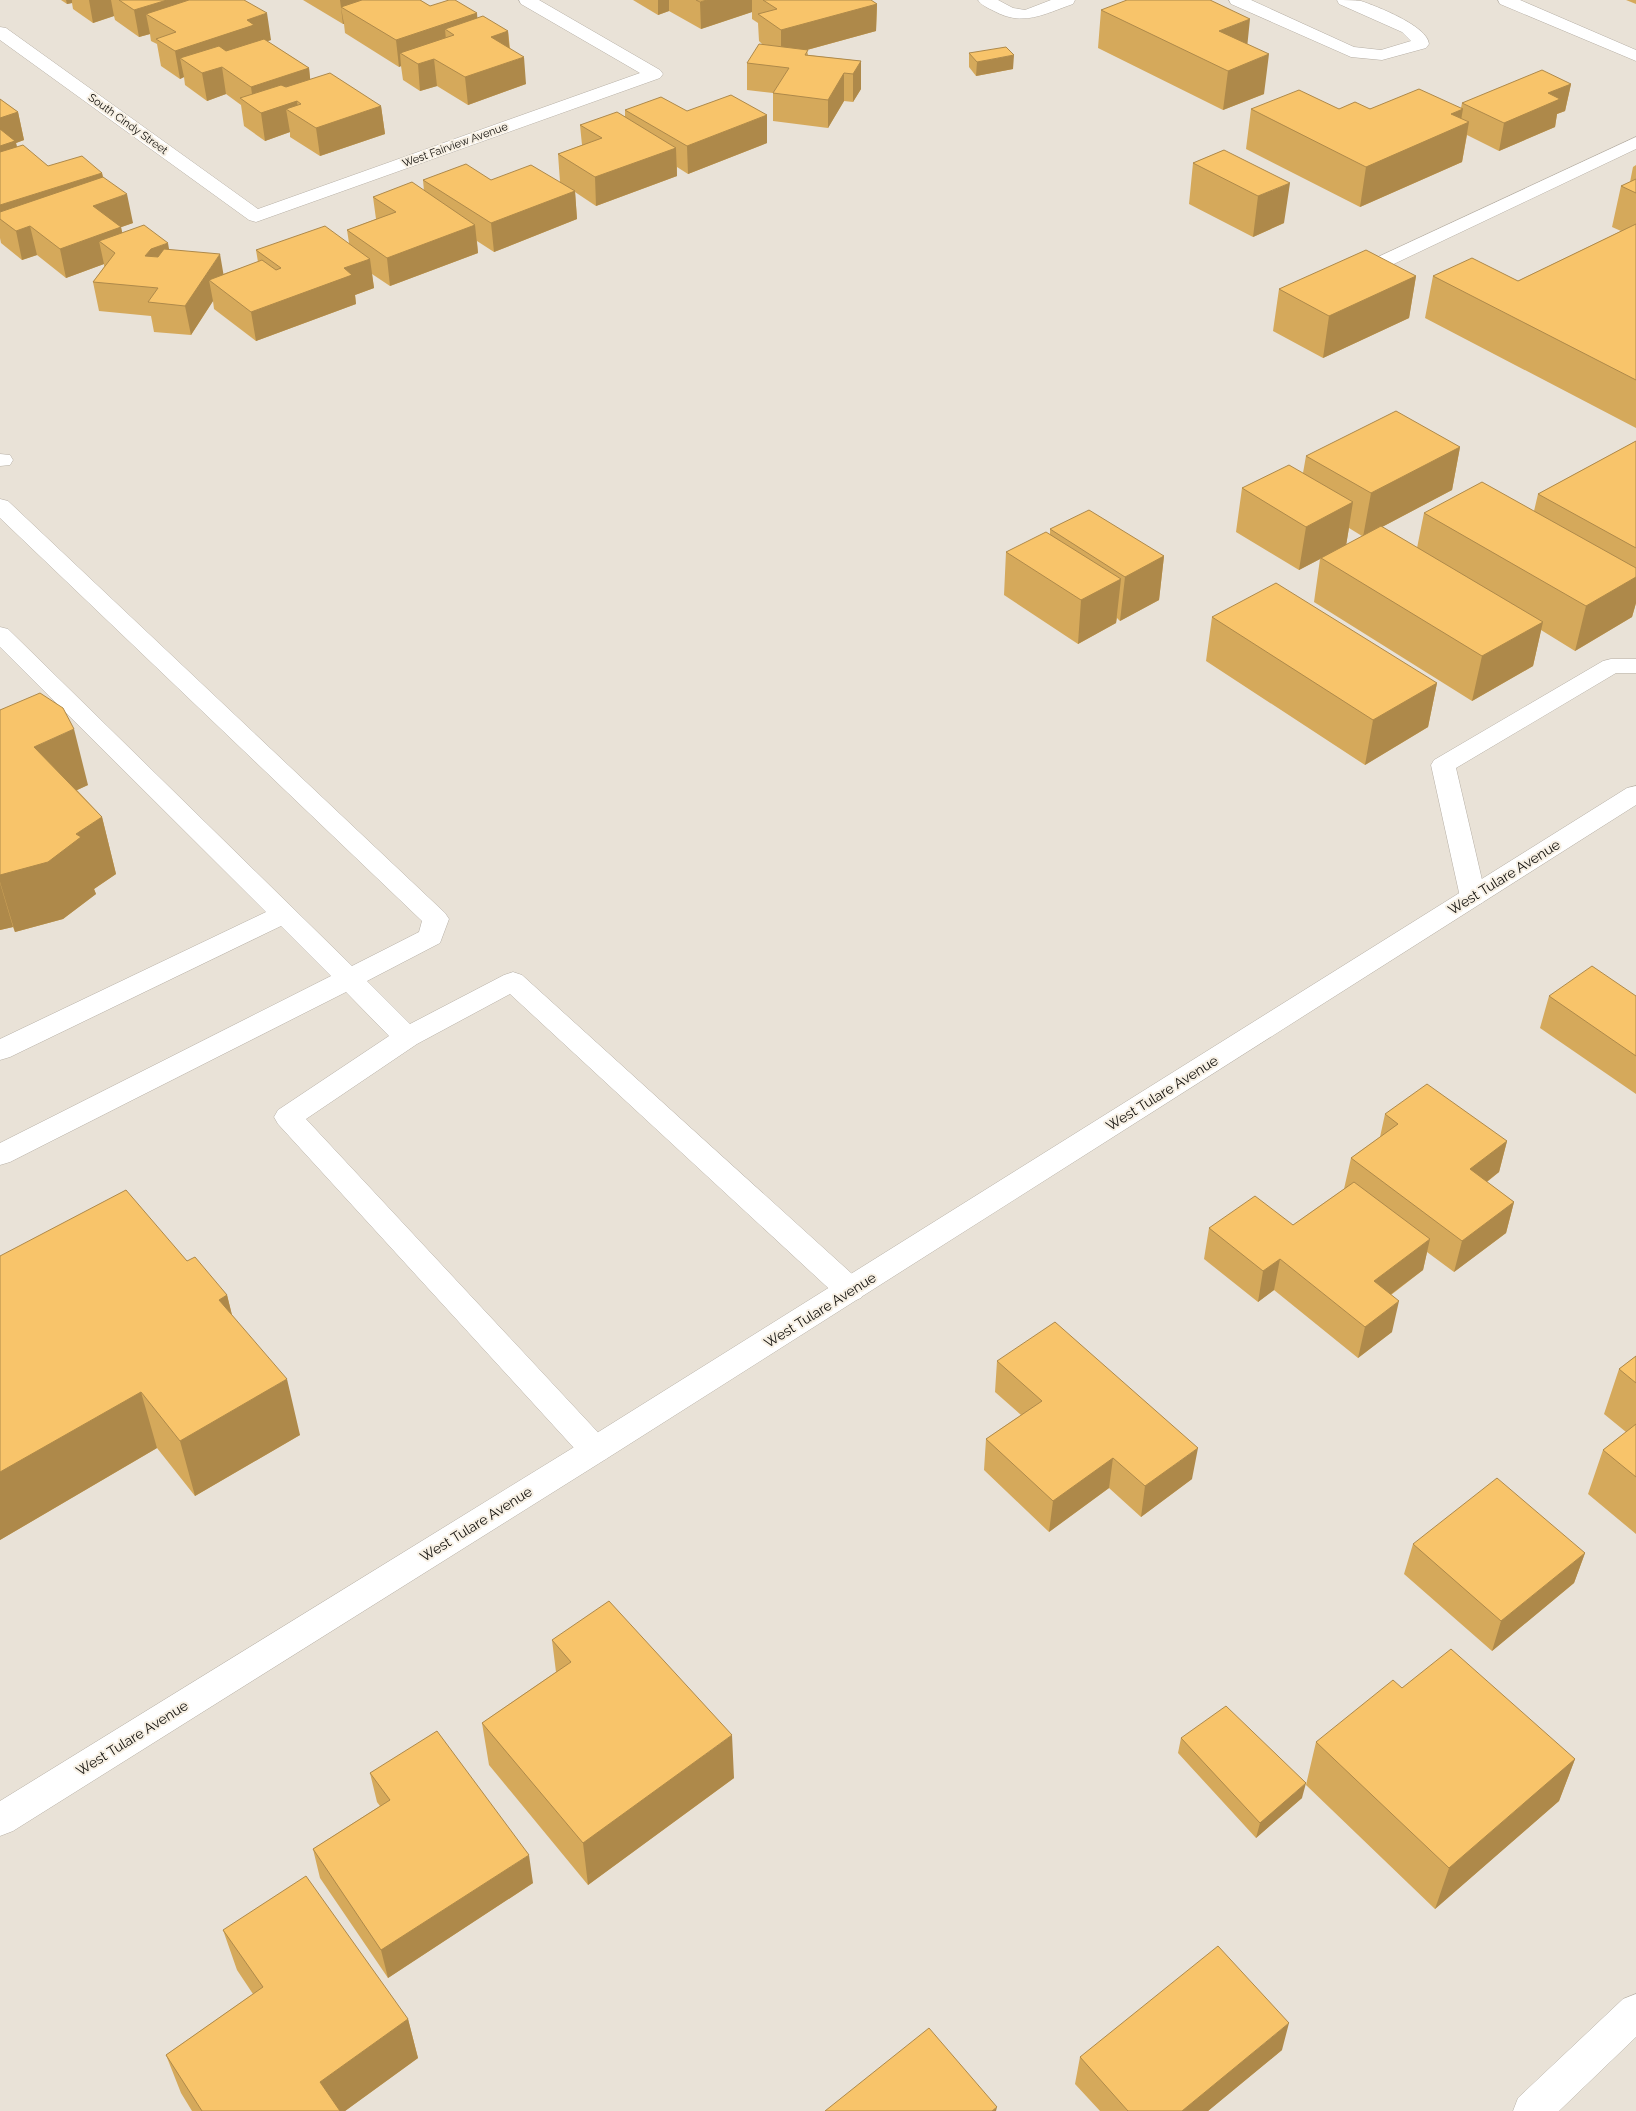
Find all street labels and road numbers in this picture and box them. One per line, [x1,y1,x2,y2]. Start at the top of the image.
street label: South Cindy Street [86,91,170,157]
street label: West Fairview Avenue [400,120,510,170]
street label: West Tulare Avenue [1445,836,1563,918]
street label: West Tulare Avenue [1103,1052,1221,1134]
street label: West Tulare Avenue [761,1269,879,1351]
street label: West Tulare Avenue [417,1483,535,1565]
street label: West Tulare Avenue [73,1697,191,1779]

